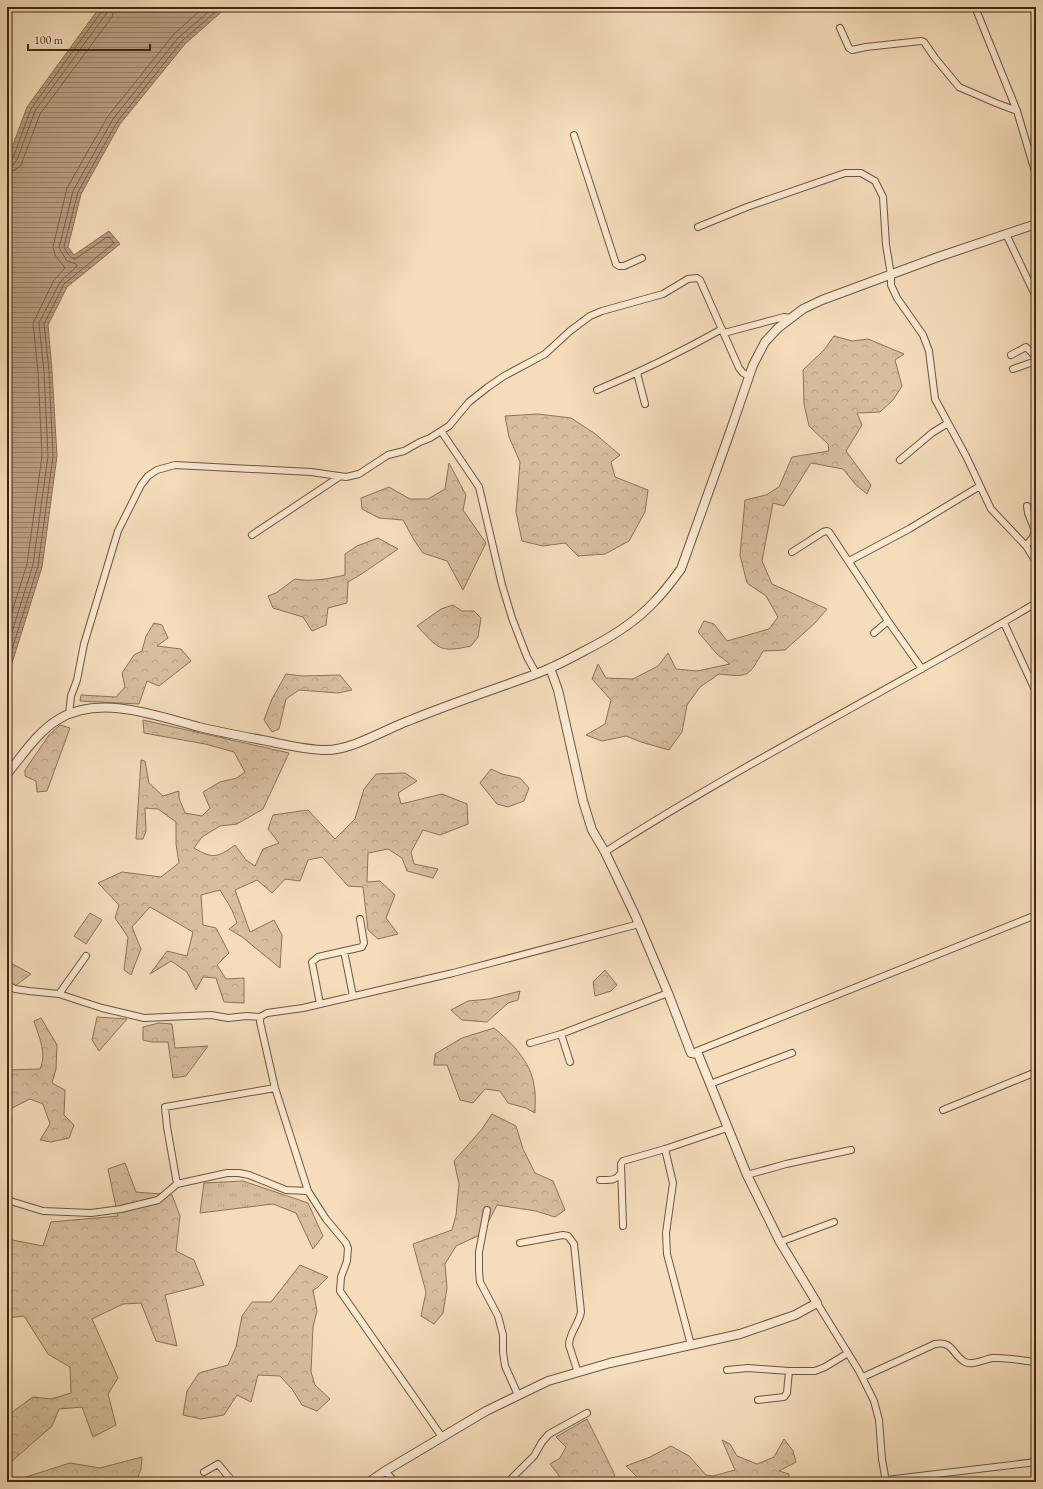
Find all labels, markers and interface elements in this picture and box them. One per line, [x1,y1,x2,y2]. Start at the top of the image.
scale bar [28,26,150,52]
text: 100 m [34,32,64,48]

